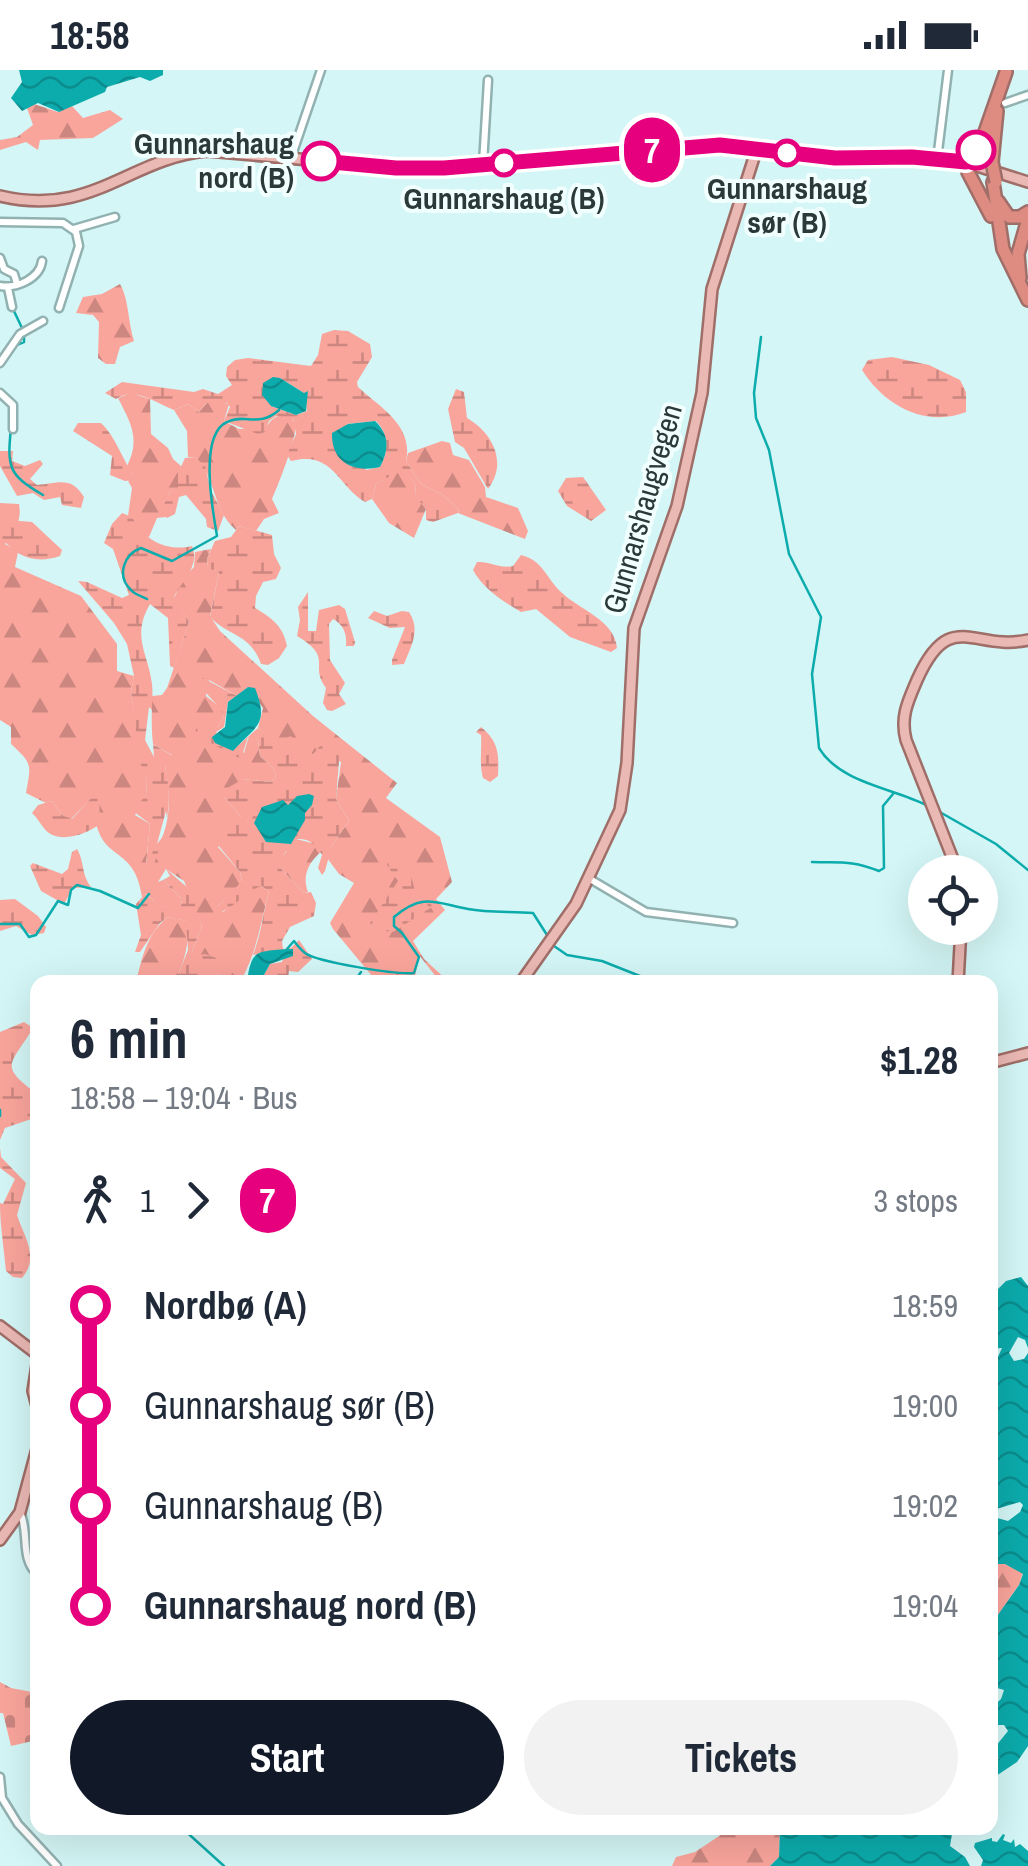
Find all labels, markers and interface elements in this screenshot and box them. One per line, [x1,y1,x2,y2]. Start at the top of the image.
text: 18:58 [50,10,130,61]
line badge: 7 [620,118,684,182]
place label: Gunnarshaug nord (B) [134,123,294,197]
text: 7 [644,127,660,174]
unlabelled marker [957,131,995,169]
marker: Gunnarshaug sør (B) [774,140,800,166]
marker: Gunnarshaug nord (B) [302,142,340,180]
marker: Gunnarshaug (B) [491,150,517,176]
place label: Gunnarshaug sør (B) [707,168,867,242]
place label: Gunnarshaug (B) [404,178,604,218]
street label: Gunnarshaugvegen [593,399,691,618]
map controls [908,855,998,945]
button: locate [908,855,998,945]
text: 6 min [70,1001,188,1075]
text: $1.28 [880,1035,958,1086]
text: 18:58 – 19:04 · Bus [70,1076,298,1119]
icon: walk [70,1173,125,1228]
icon: forward [170,1173,225,1228]
text: 7 [260,1177,276,1224]
text: 1 [140,1179,155,1222]
text: 3 stops [873,1179,958,1222]
text: Nordbø (A) [144,1280,307,1331]
text: 18:59 [892,1284,958,1327]
text: Gunnarshaug sør (B) [144,1380,435,1431]
text: 19:00 [892,1384,958,1427]
text: Gunnarshaug (B) [144,1480,383,1531]
text: 19:02 [892,1484,958,1527]
text: Gunnarshaug nord (B) [144,1580,476,1631]
text: 19:04 [892,1584,958,1627]
button: Start [70,1700,504,1815]
button: Tickets [524,1700,958,1815]

